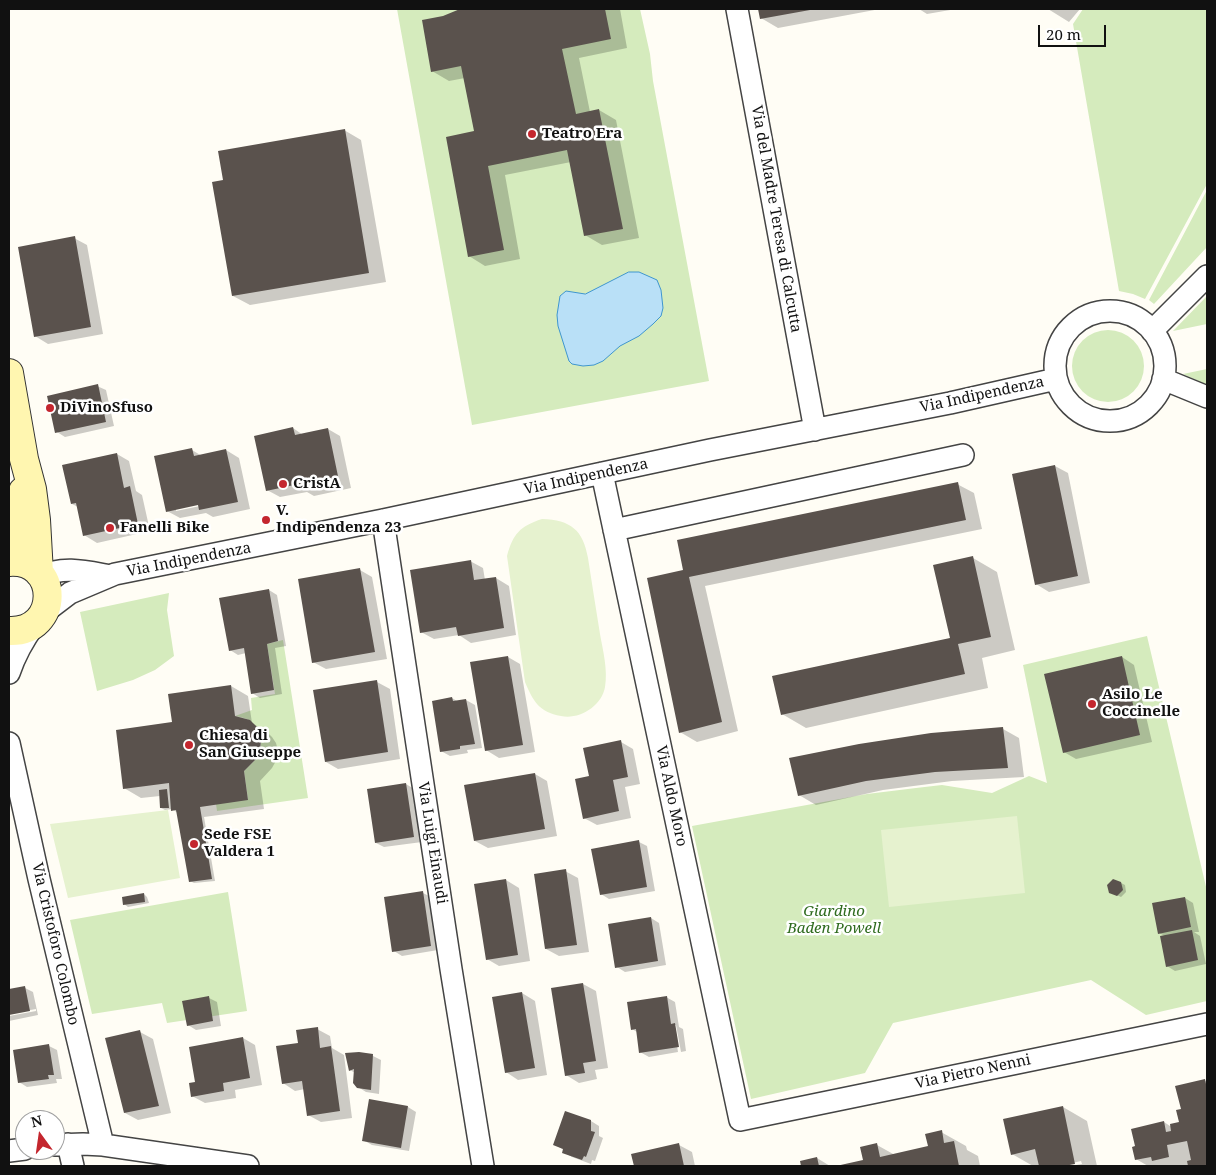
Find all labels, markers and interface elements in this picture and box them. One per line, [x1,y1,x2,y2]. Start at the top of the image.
scale bar [1041,15,1108,47]
text: 20 m [1046,24,1081,44]
street label: Via del Madre Teresa di Calcutta [747,104,805,334]
place label: Teatro Era [542,125,622,143]
marker: Teatro Era [526,128,538,140]
street label: Via Indipendenza [918,373,1046,417]
place label: DiVinoSfuso [60,399,153,417]
marker: DiVinoSfuso [44,402,56,414]
street label: Via Indipendenza [522,455,650,499]
place label: CristA [293,475,341,493]
marker: CristA [277,478,289,490]
place label: V. Indipendenza 23 [276,502,401,537]
marker: V. Indipendenza 23 [260,514,272,526]
place label: Fanelli Bike [120,519,209,537]
marker: Fanelli Bike [104,522,116,534]
street label: Via Indipendenza [125,539,253,581]
place label: Asilo Le Coccinelle [1102,686,1180,721]
marker: Asilo Le Coccinelle [1086,698,1098,710]
place label: Chiesa di San Giuseppe [199,727,301,762]
marker: Chiesa di San Giuseppe [183,739,195,751]
street label: Via Aldo Moro [652,744,690,848]
street label: Via Luigi Einaudi [413,781,451,905]
place label: Sede FSE Valdera 1 [204,826,275,861]
marker: Sede FSE Valdera 1 [188,838,200,850]
street label: Via Cristoforo Colombo [28,861,82,1027]
park label: Giardino Baden Powell [787,903,881,938]
street label: Via Pietro Nenni [914,1051,1032,1093]
north arrow [15,1110,65,1160]
text: N [29,1110,44,1131]

